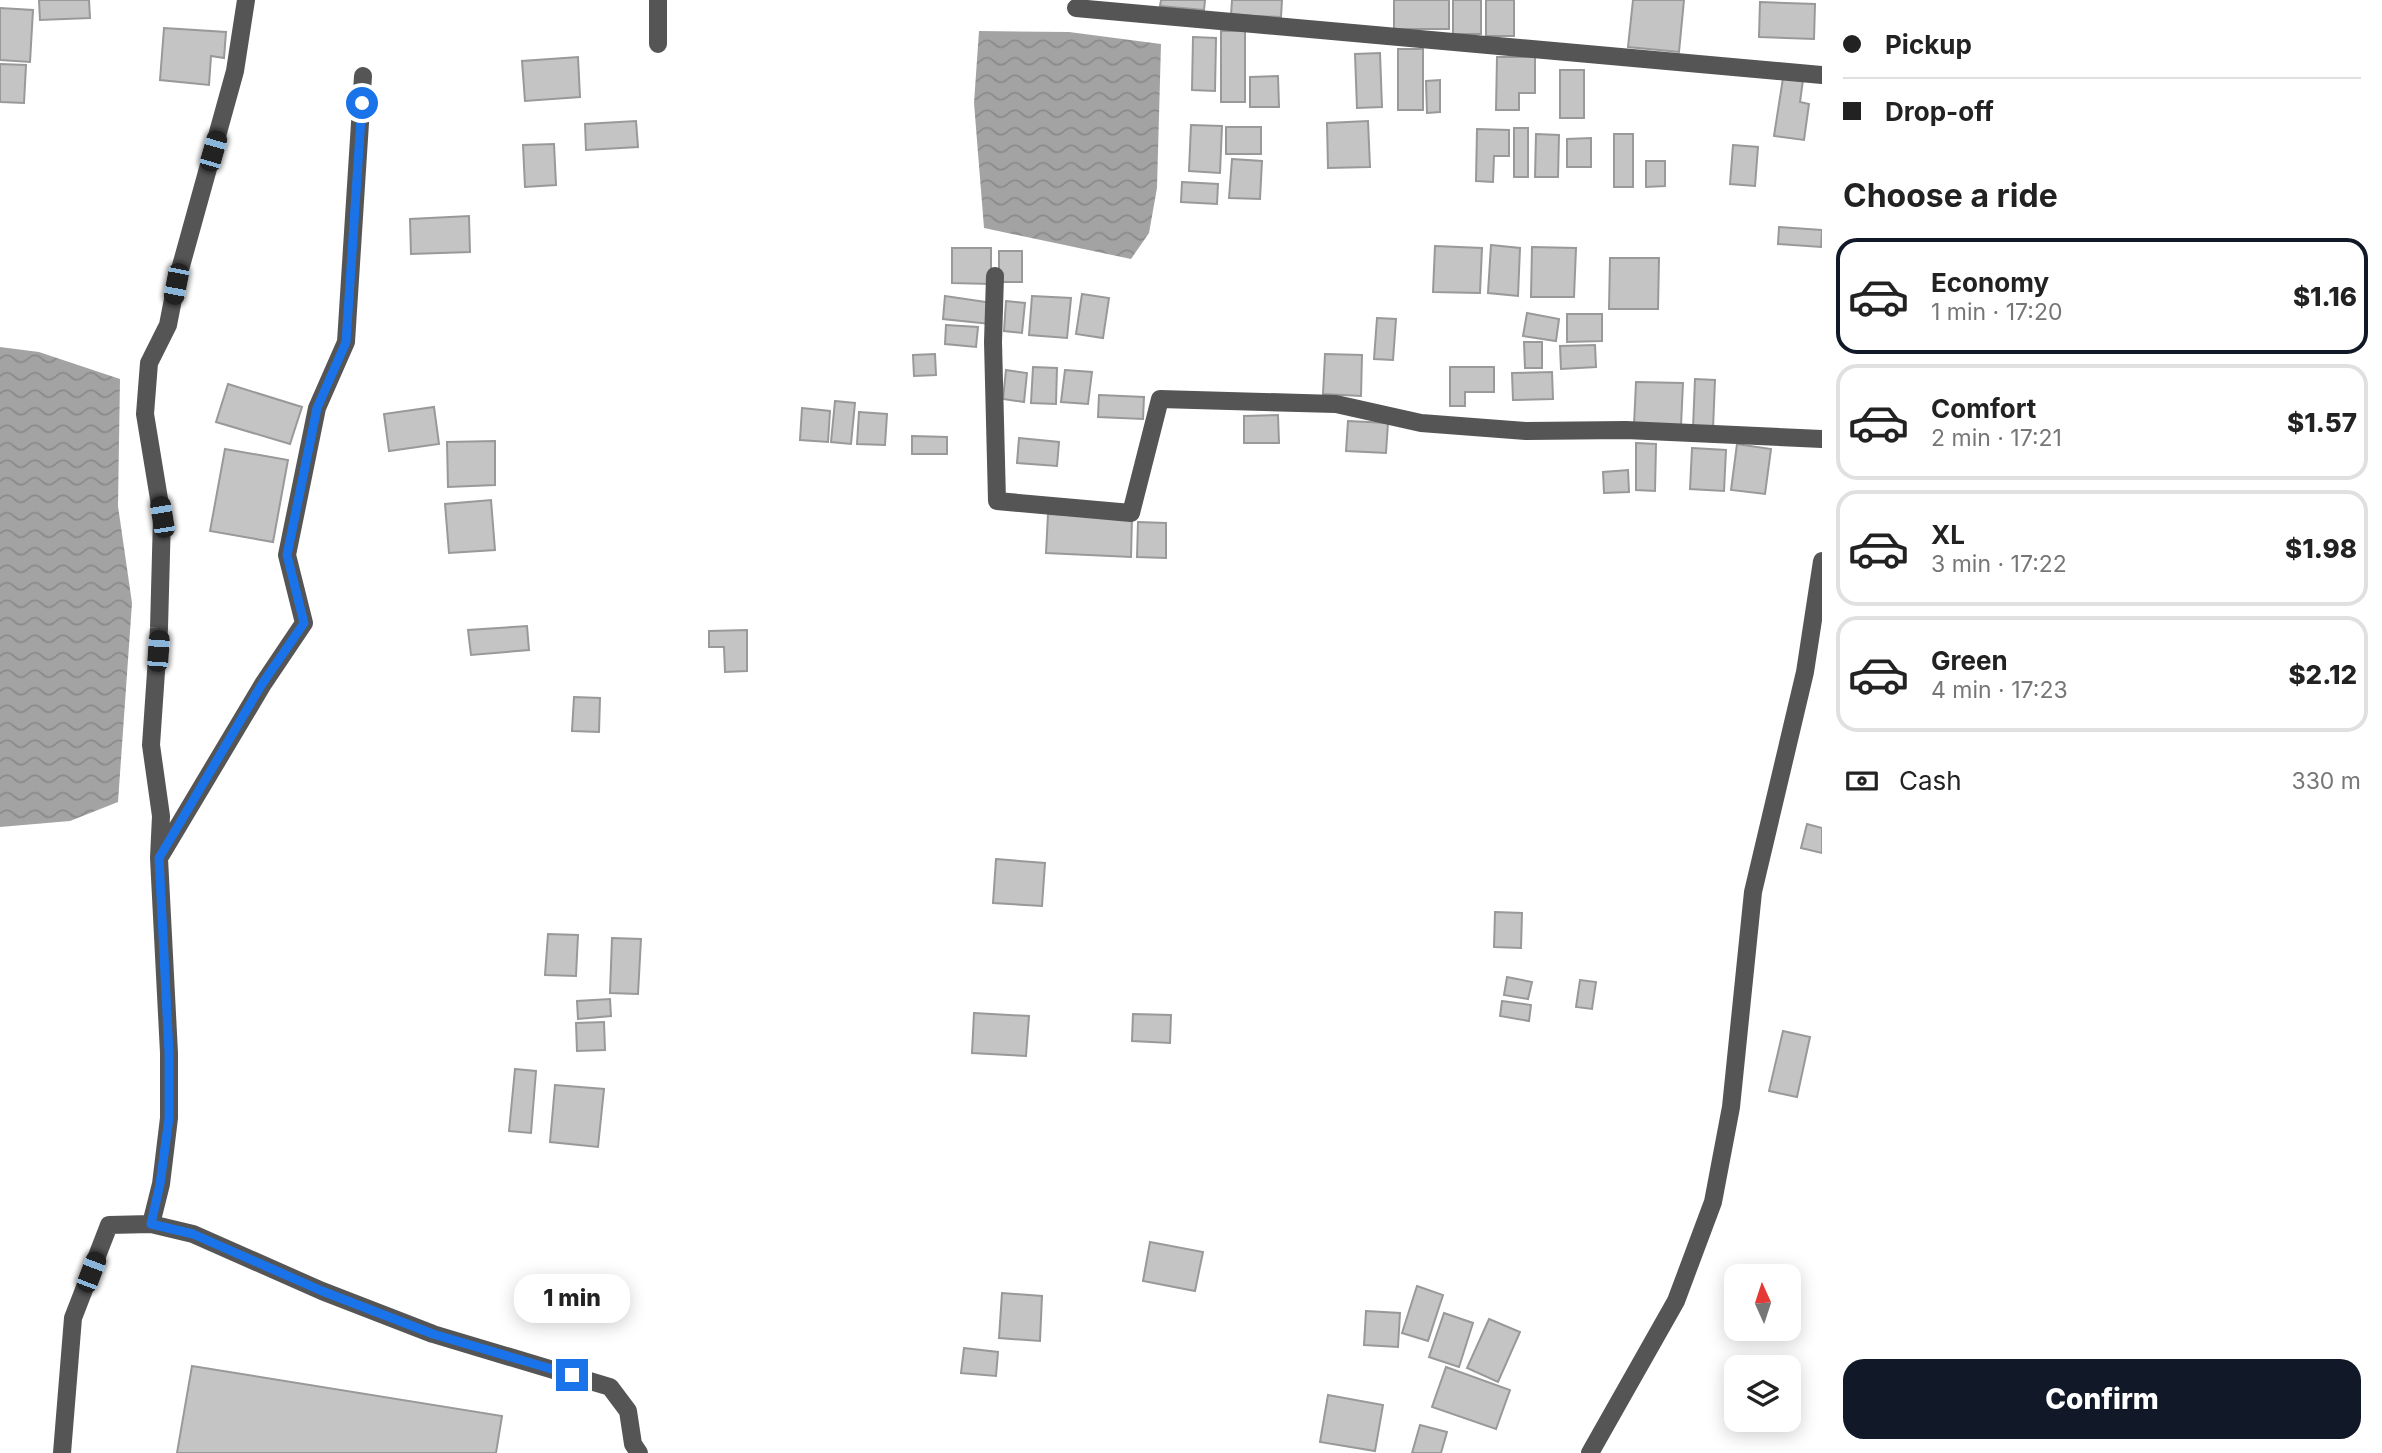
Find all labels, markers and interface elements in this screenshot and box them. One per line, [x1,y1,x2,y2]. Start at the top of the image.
text: Pickup [1885,29,1972,60]
route start [346,87,378,119]
text: Drop-off [1885,96,1994,127]
car [198,128,229,174]
text: Choose a ride [1843,176,2058,215]
car [162,261,191,307]
icon: car [1847,265,1910,328]
text: Economy [1931,267,2049,298]
text: $1.16 [2293,281,2357,312]
text: 1 min · 17:20 [1931,298,2062,326]
icon: car [1847,391,1910,454]
text: Comfort [1931,393,2036,424]
text: $1.57 [2287,407,2357,438]
text: 2 min · 17:21 [1931,424,2062,452]
car [149,495,176,539]
icon: car [1847,517,1910,580]
text: XL [1931,519,1965,550]
text: $1.98 [2285,533,2357,564]
text: 3 min · 17:22 [1931,550,2067,578]
car [147,629,170,673]
icon: car [1847,643,1910,706]
text: Green [1931,645,2008,676]
text: $2.12 [2288,659,2357,690]
text: 4 min · 17:23 [1931,676,2068,704]
icon: cash [1843,762,1881,800]
text: Cash [1899,765,1962,796]
text: 330 m [2291,767,2361,795]
car [74,1249,109,1295]
north arrow [1724,1264,1801,1340]
map controls [1724,1264,1801,1432]
callout: 1 min [514,1274,630,1322]
text: 1 min [543,1284,601,1312]
button: layers [1724,1355,1801,1432]
route end [556,1359,588,1391]
button: Confirm [1843,1359,2361,1439]

